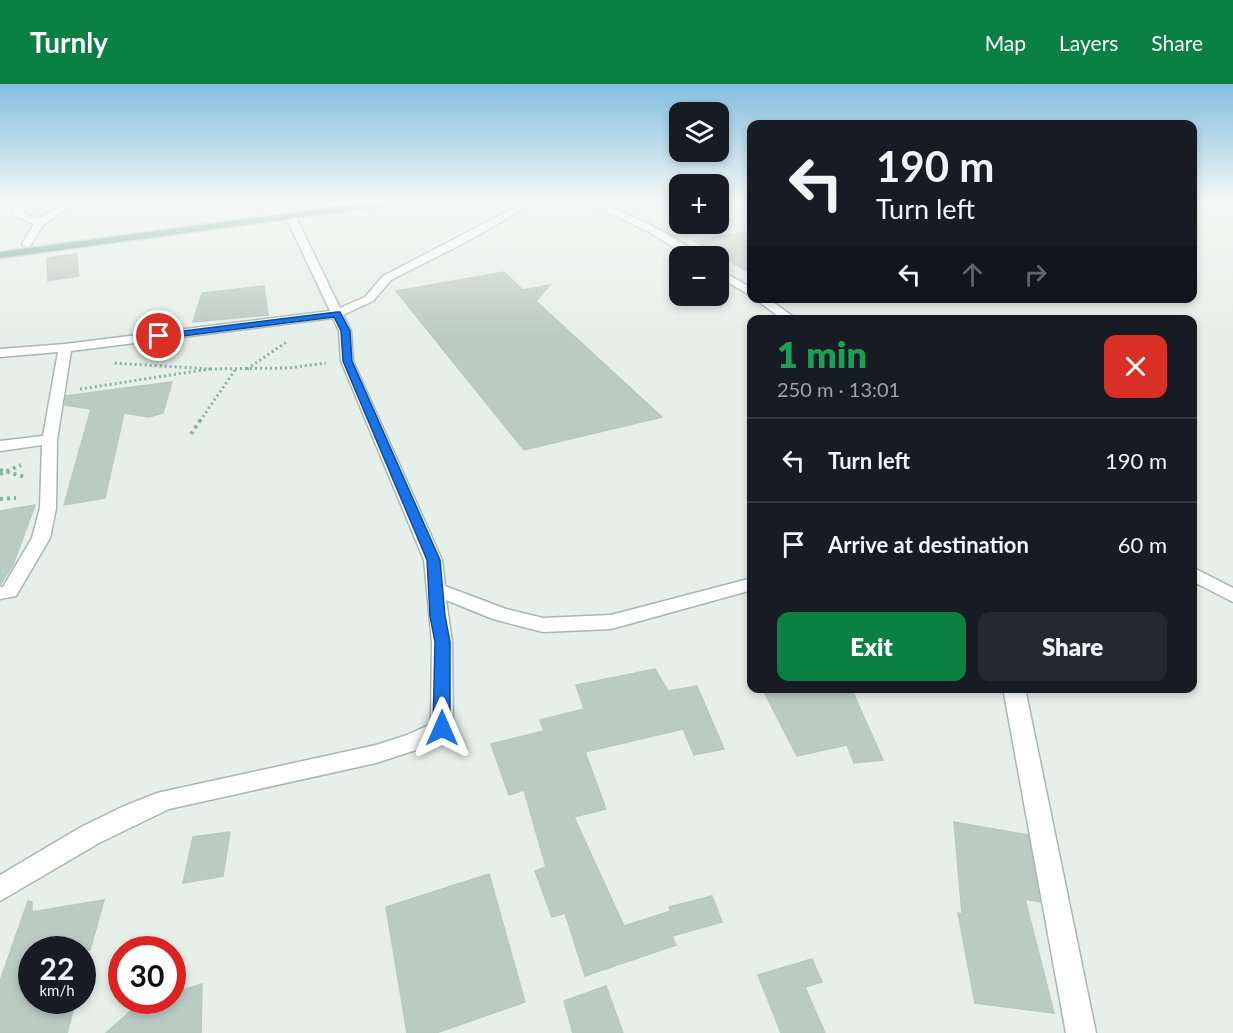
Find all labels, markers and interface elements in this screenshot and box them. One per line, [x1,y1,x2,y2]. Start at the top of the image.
text: Turnly [30,25,108,59]
text: Map [985,30,1026,55]
text: Layers [1059,30,1118,55]
text: Share [1151,30,1203,55]
map controls [669,102,729,306]
button: layers [669,102,729,162]
text: 190 m [876,141,994,191]
icon: left [777,144,855,222]
button: + [669,174,729,234]
text: Turn left [876,192,975,225]
button: − [669,246,729,306]
icon: left [893,258,926,291]
icon: ahead [956,258,989,291]
icon: right [1019,258,1052,291]
pin [133,310,184,361]
icon: arrive [142,319,175,352]
text: 1 min [777,332,867,376]
button: close [1104,335,1167,398]
text: 250 m · 13:01 [777,377,900,401]
icon: left [777,444,810,477]
text: Turn left [828,447,910,474]
text: 190 m [1105,447,1167,474]
icon: arrive [777,528,810,561]
text: Arrive at destination [828,531,1029,558]
text: 60 m [1118,531,1167,558]
button: Exit [777,612,966,681]
button: Share [978,612,1167,681]
position arrow [410,696,474,760]
speed limit sign: 30 [108,936,186,1014]
text: 22 [40,950,74,986]
text: km/h [39,981,75,999]

